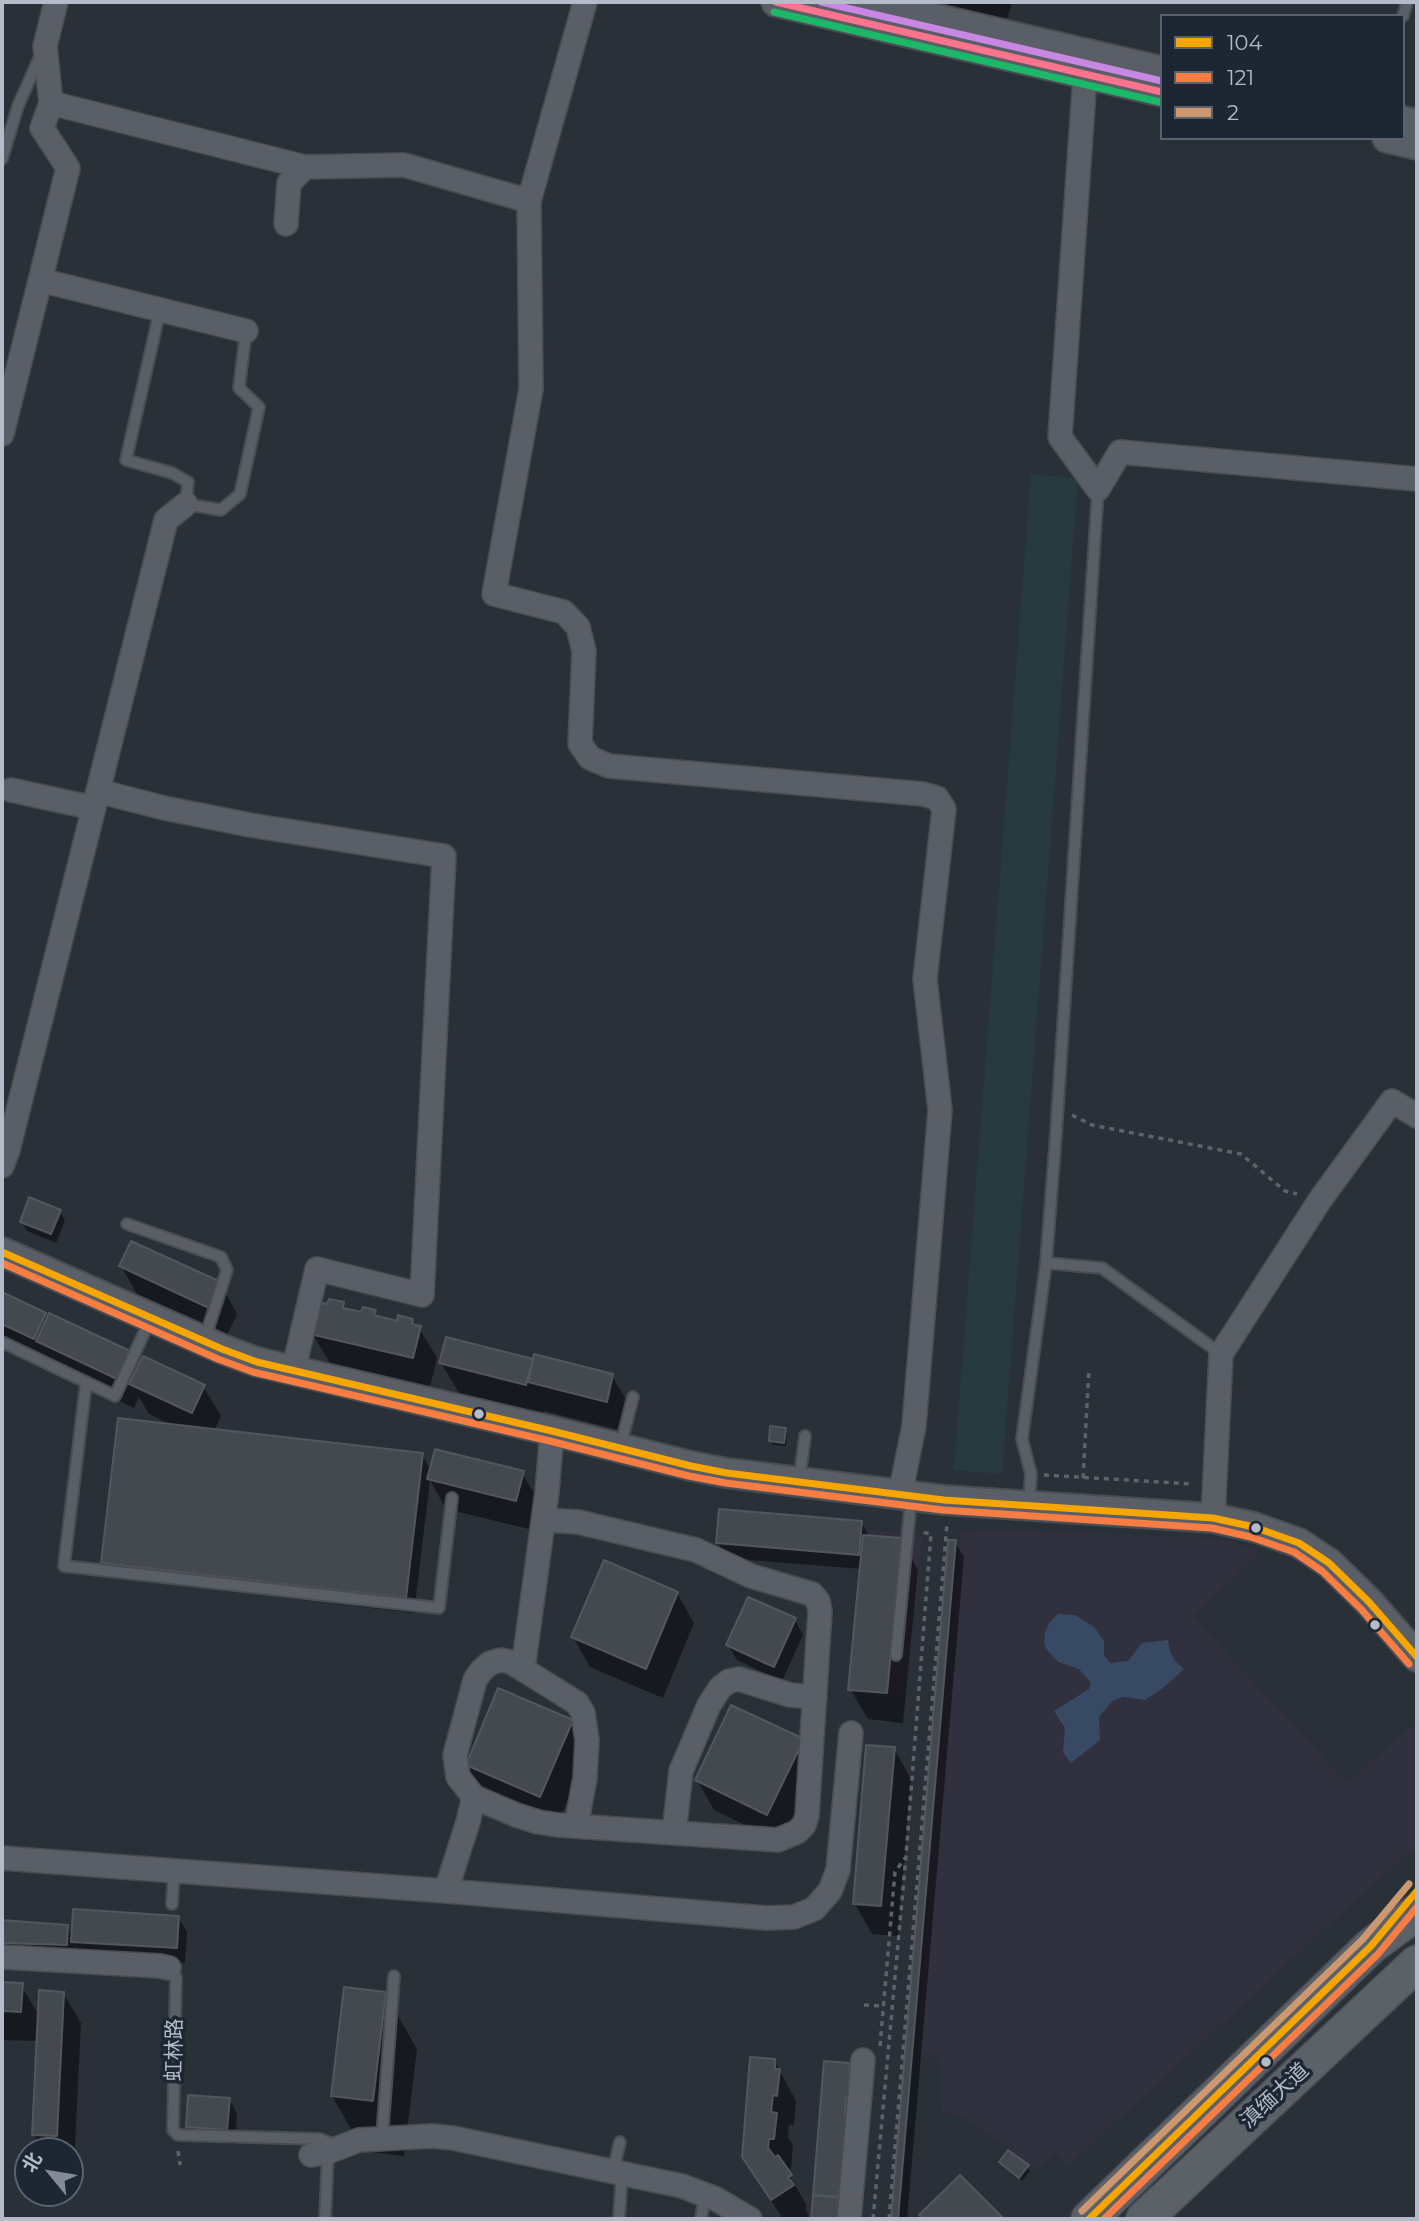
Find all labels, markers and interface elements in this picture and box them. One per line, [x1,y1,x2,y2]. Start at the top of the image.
legend [1160,14,1405,140]
text: 104 [1227,30,1262,55]
text: 121 [1227,65,1254,90]
text: 2 [1227,100,1239,125]
unlabelled marker [472,1407,486,1421]
unlabelled marker [1249,1521,1263,1535]
unlabelled marker [1368,1618,1382,1632]
street label: 虹林路 [162,2018,188,2082]
unlabelled marker [1259,2055,1273,2069]
street label: 滇缅大道 [1236,2058,1314,2134]
north arrow [14,2137,84,2207]
text: 北 [17,2148,47,2176]

